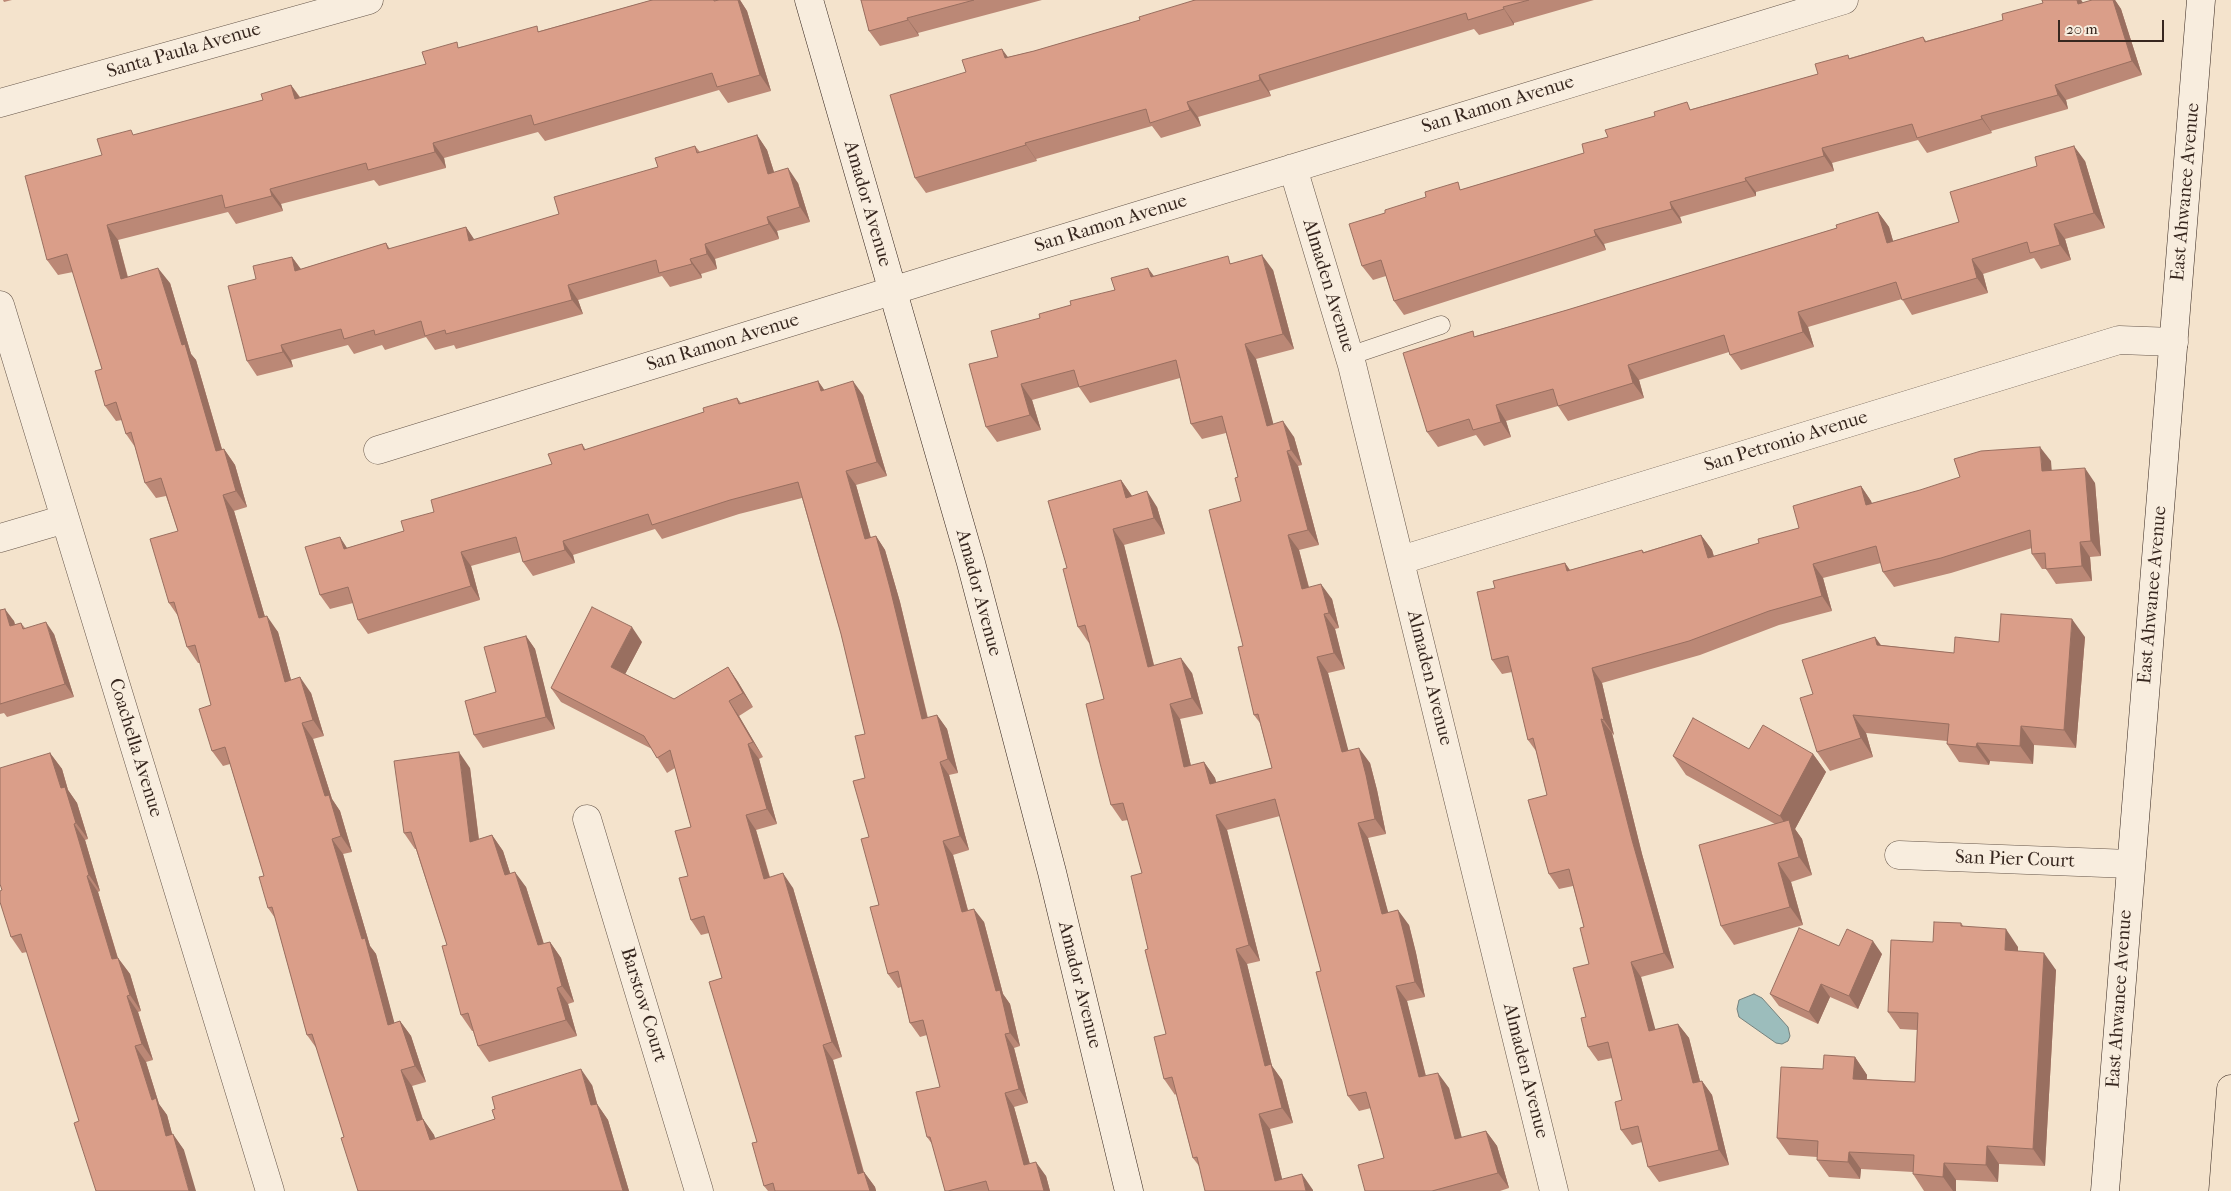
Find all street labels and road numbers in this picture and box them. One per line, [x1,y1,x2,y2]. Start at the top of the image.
street label: Santa Paula Avenue [104,18,264,84]
street label: San Ramon Avenue [1419,71,1577,139]
street label: East Ahwanee Avenue [2167,102,2205,282]
street label: Amador Avenue [838,138,896,270]
street label: San Ramon Avenue [1032,190,1190,258]
street label: Almaden Avenue [1297,217,1359,355]
street label: San Ramon Avenue [644,309,802,377]
street label: San Petronio Avenue [1701,406,1871,478]
street label: East Ahwanee Avenue [2134,505,2172,685]
street label: Amador Avenue [950,527,1006,659]
street label: Almaden Avenue [1401,608,1457,748]
street label: Coachella Avenue [103,676,167,820]
street label: San Pier Court [1955,847,2075,873]
street label: East Ahwanee Avenue [2102,909,2138,1089]
street label: Amador Avenue [1052,919,1106,1051]
street label: Barstow Court [615,945,671,1065]
street label: Almaden Avenue [1497,1001,1553,1141]

